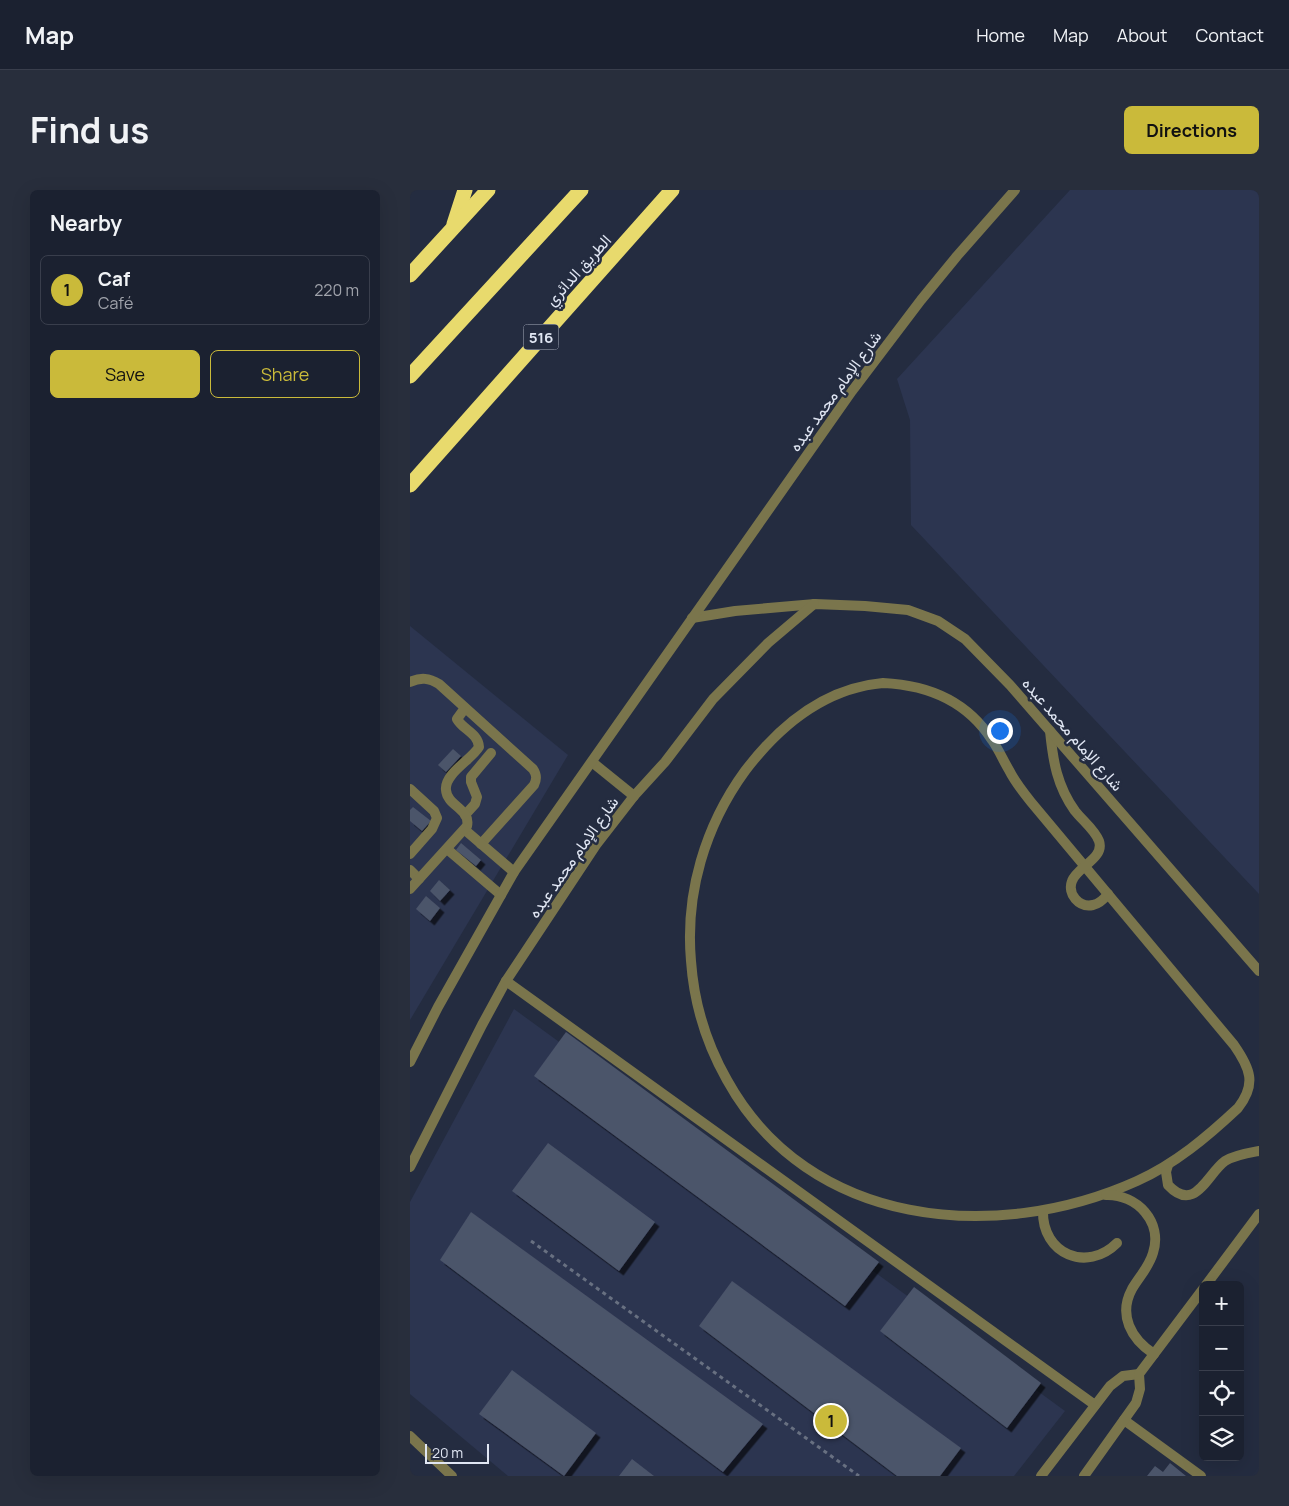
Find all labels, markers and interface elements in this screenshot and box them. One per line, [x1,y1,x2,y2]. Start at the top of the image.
text: Map [25,18,74,51]
text: Home [976,23,1025,47]
text: Map [1053,23,1089,47]
text: About [1117,23,1167,47]
text: Contact [1195,23,1264,47]
text: Find us [30,106,149,154]
button: Directions [1124,106,1259,154]
text: Nearby [50,209,122,237]
street label: الطريق الدائري [540,230,618,312]
text: Caf [98,266,130,292]
text: 1 [63,279,71,301]
text: 220 m [314,279,359,301]
text: Café [98,292,133,314]
road number: 516 [524,324,558,350]
street label: شارع الإمام محمد عبده [784,326,887,456]
button: Save [50,350,200,398]
button: Share [210,350,360,398]
street label: شارع الإمام محمد عبده [1017,673,1128,796]
your location [987,718,1013,744]
street label: شارع الإمام محمد عبده [523,792,624,923]
map controls [1199,1281,1244,1461]
button: + [1199,1281,1244,1326]
button: − [1199,1326,1244,1371]
button: locate [1199,1371,1244,1416]
pin: 1 [815,1402,847,1440]
button: layers [1199,1416,1244,1461]
scale bar [425,1441,489,1464]
text: 20 m [432,1443,463,1462]

